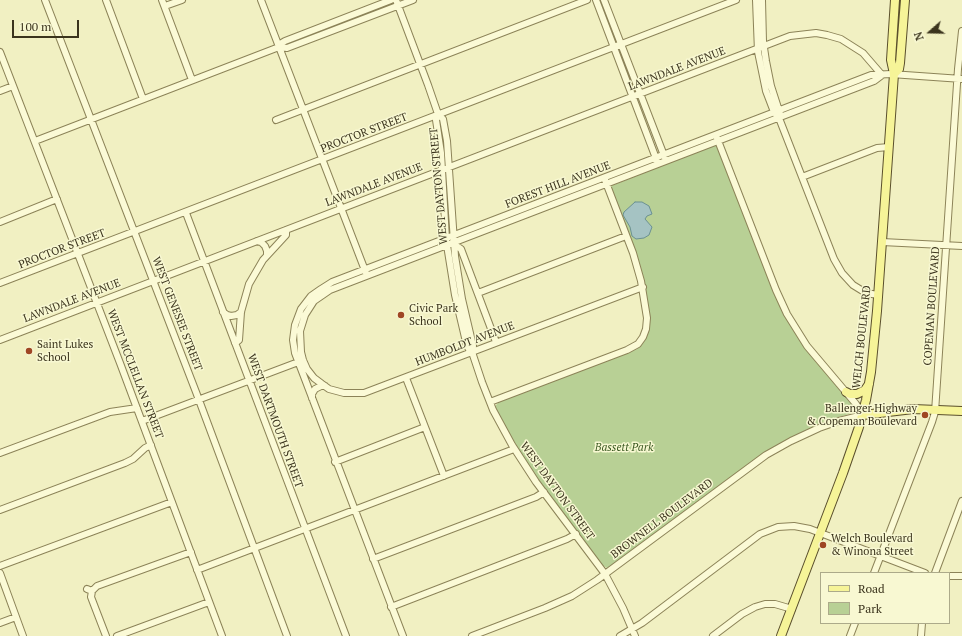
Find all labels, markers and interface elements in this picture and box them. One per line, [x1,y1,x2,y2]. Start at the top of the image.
scale bar [14,12,81,38]
north arrow [910,12,950,52]
text: 100 m [19,19,51,34]
text: N [911,30,927,42]
street label: LAWNDALE AVENUE [627,44,727,94]
street label: PROCTOR STREET [319,110,409,156]
street label: WEST DAYTON STREET [427,127,451,245]
street label: FOREST HILL AVENUE [503,159,613,211]
street label: LAWNDALE AVENUE [324,160,424,210]
street label: PROCTOR STREET [17,226,107,272]
street label: COPEMAN BOULEVARD [921,246,943,366]
street label: WEST GENESEE STREET [149,255,205,373]
street label: LAWNDALE AVENUE [22,276,122,326]
street label: WELCH BOULEVARD [850,285,874,389]
place label: Civic Park School [409,302,458,328]
street label: WEST MCCLELLAN STREET [104,307,166,441]
marker: Civic Park School [396,310,406,320]
street label: HUMBOLDT AVENUE [414,319,516,369]
place label: Saint Lukes School [37,338,93,364]
marker: Saint Lukes School [24,346,34,356]
street label: WEST DARTMOUTH STREET [245,352,305,490]
place label: Ballenger Highway & Copeman Boulevard [807,402,917,428]
marker: Ballenger Highway & Copeman Boulevard [920,410,930,420]
street label: WEST DAYTON STREET [517,440,597,542]
park label: Bassett Park [595,441,653,455]
street label: BROWNELL BOULEVARD [608,476,716,562]
place label: Welch Boulevard & Winona Street [831,532,914,558]
marker: Welch Boulevard & Winona Street [818,540,828,550]
legend [820,572,950,624]
text: Road [858,581,885,596]
text: Park [858,601,882,616]

